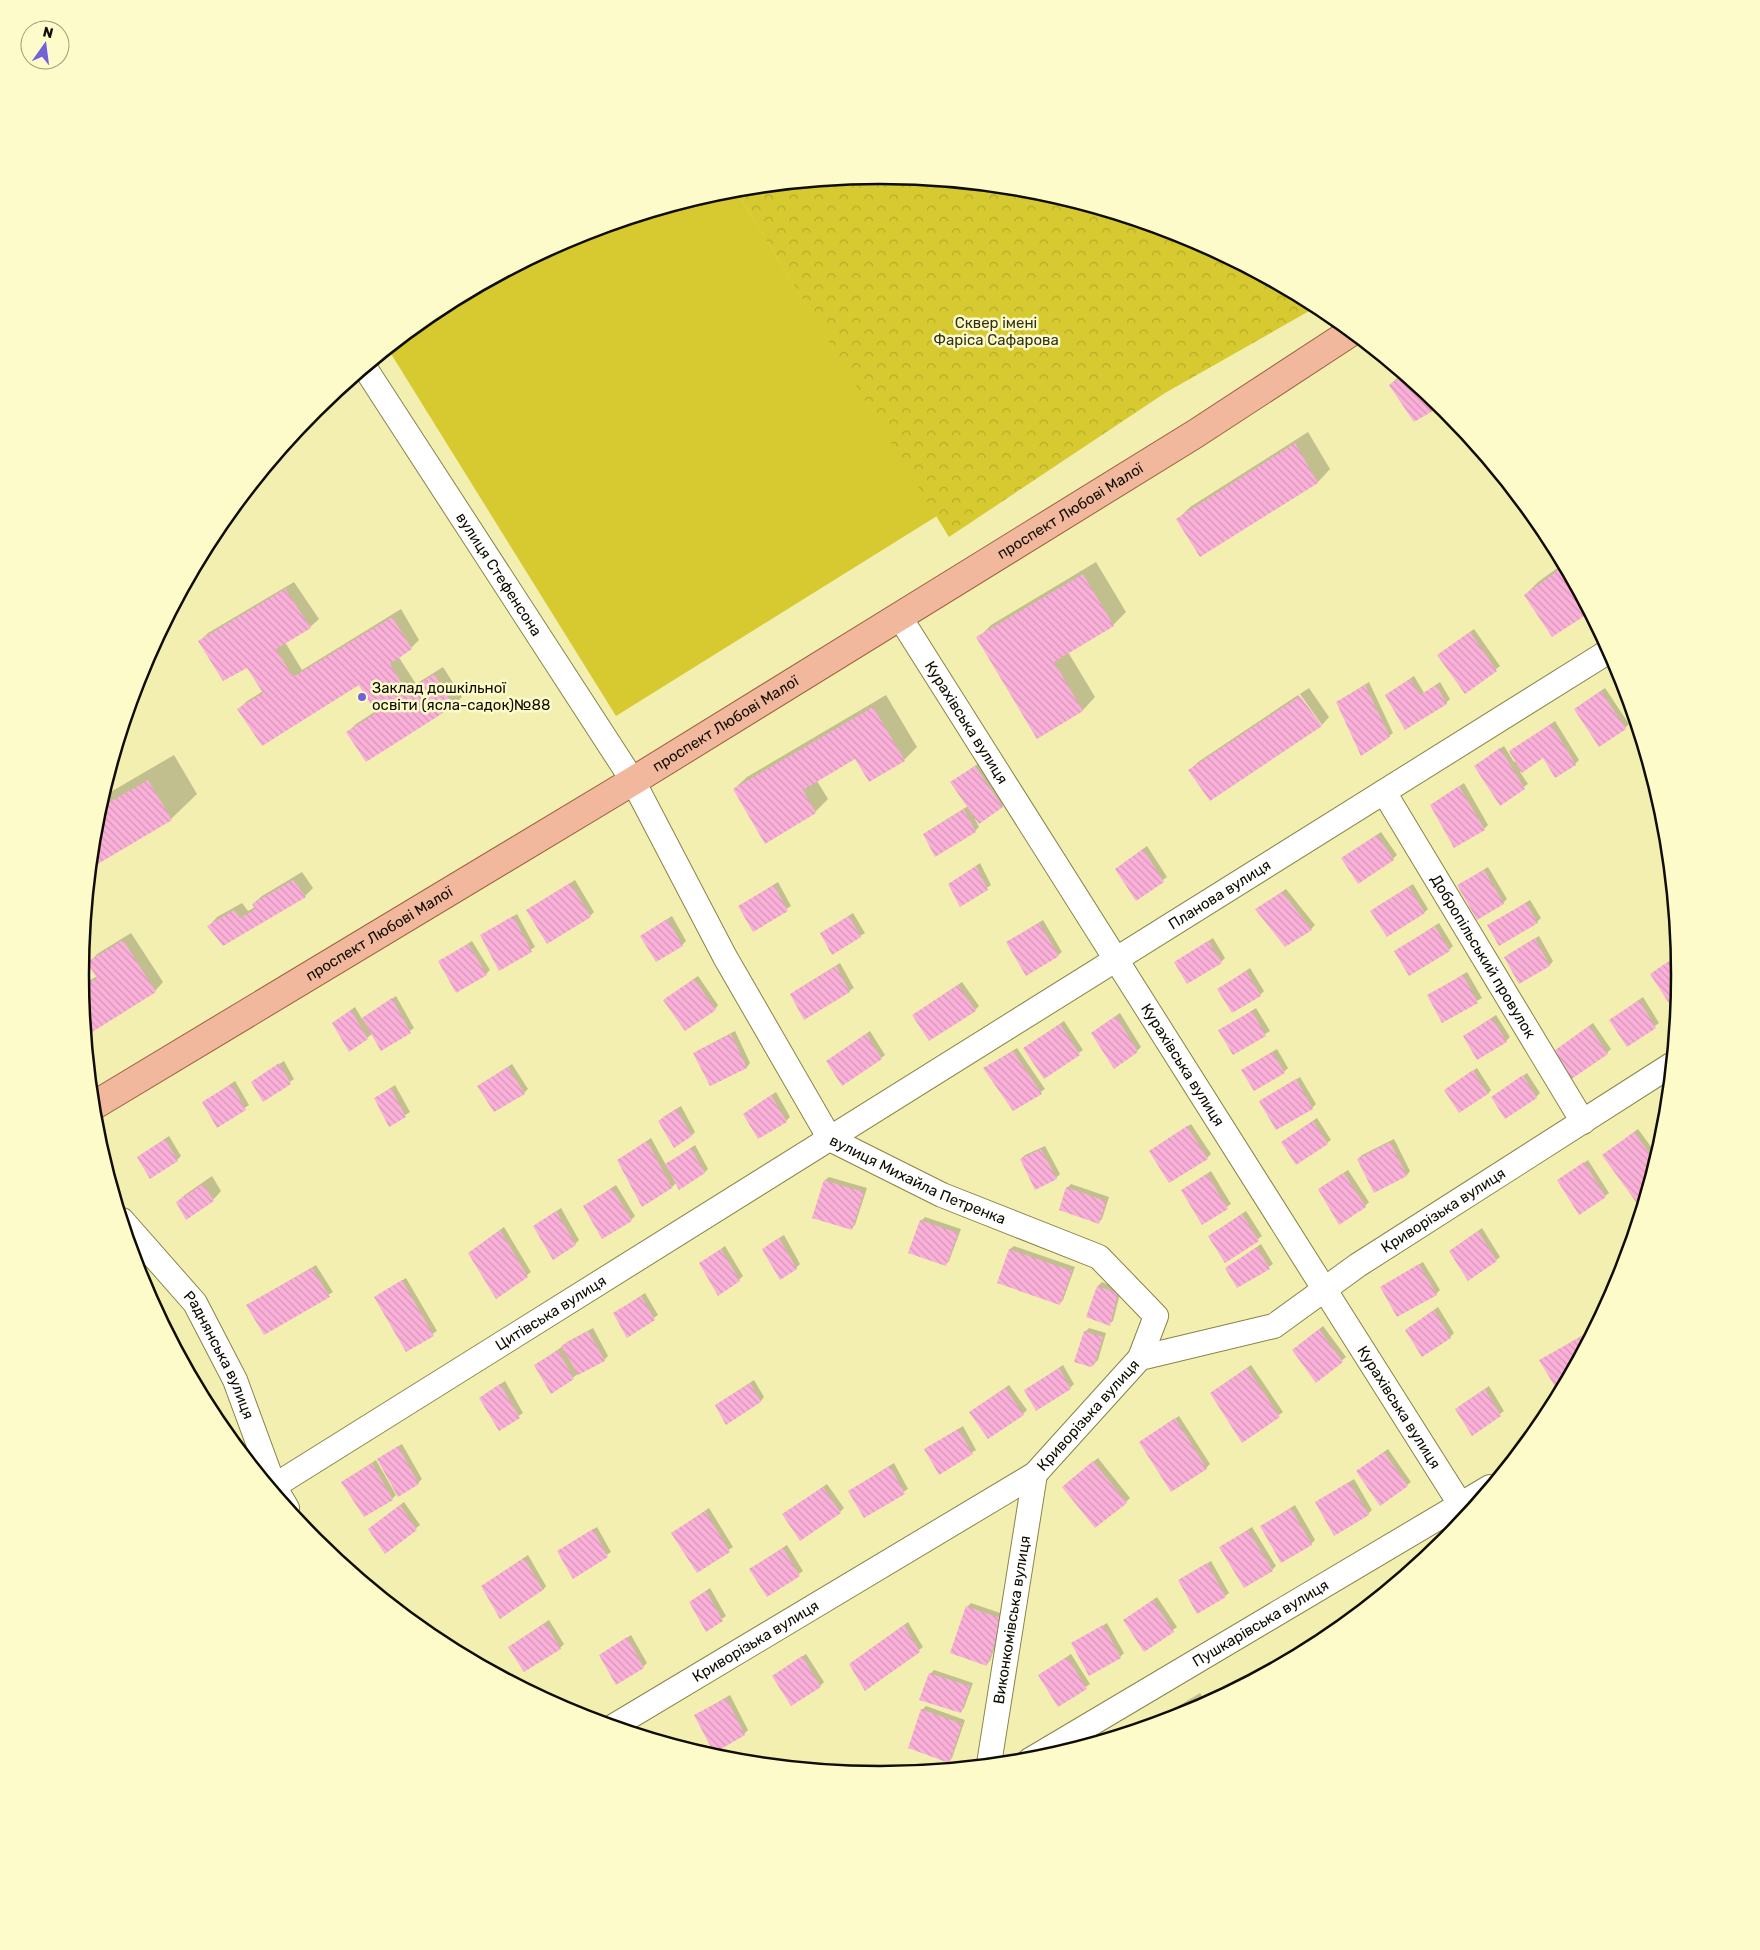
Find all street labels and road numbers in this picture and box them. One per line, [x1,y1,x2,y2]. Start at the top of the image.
street label: проспект Любові Малої [994,459,1147,563]
street label: вулиця Стефенсона [452,509,546,640]
street label: Курахівська вулиця [921,658,1012,787]
street label: проспект Любові Малої [649,672,802,776]
street label: Планова вулиця [1165,856,1274,933]
street label: Добропільський провулок [1427,871,1539,1042]
street label: проспект Любові Малої [302,882,456,985]
street label: Курахівська вулиця [1137,1000,1228,1130]
street label: вулиця Михайла Петренка [827,1131,1008,1228]
street label: Криворізька вулиця [1378,1164,1509,1257]
street label: Цитівська вулиця [492,1272,609,1354]
street label: Раднянська вулиця [180,1287,258,1422]
street label: Курахівська вулиця [1353,1343,1444,1472]
street label: Криворізька вулиця [1033,1356,1143,1475]
street label: Виконкомівська вулиця [990,1534,1034,1705]
street label: Пушкарівська вулиця [1189,1576,1332,1671]
street label: Криворізька вулиця [689,1597,822,1686]

